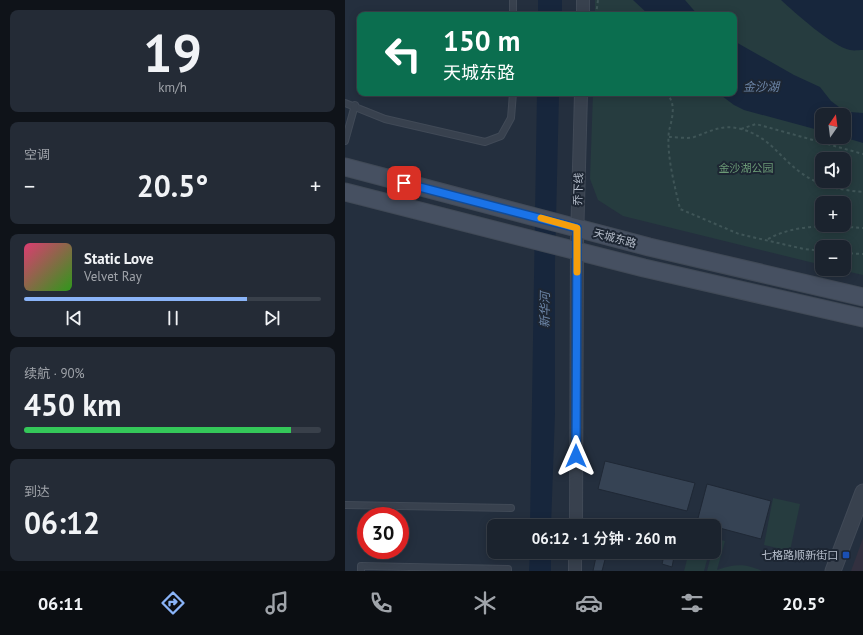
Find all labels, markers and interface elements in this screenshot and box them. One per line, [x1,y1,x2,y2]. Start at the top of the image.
text: 19 [143,19,202,86]
text: 150 m [443,22,520,59]
icon: left [377,28,429,80]
text: 天城东路 [443,61,515,84]
text: km/h [158,79,187,96]
water label: 金沙湖 [743,79,781,94]
north arrow [815,108,851,144]
map controls [815,108,851,276]
text: 空调 [24,146,50,163]
button: sound [815,152,851,188]
park label: 金沙湖公园 [719,161,774,175]
text: 20.5° [137,166,208,205]
pin [387,166,421,200]
text: − [24,172,35,200]
text: + [310,172,321,200]
icon: arrive [393,172,415,194]
street label: 乔下线 [570,172,586,206]
button: + [815,196,851,232]
street label: 天城东路 [592,226,638,250]
button: − [815,240,851,276]
text: Static Love [84,249,154,268]
text: Velvet Ray [84,268,142,285]
water label: 新华河 [537,290,552,328]
icon: previous [63,307,85,329]
icon: pause [162,307,184,329]
icon: next [261,307,283,329]
text: 续航 · 90% [24,365,85,382]
text: 450 km [24,385,122,424]
position arrow [555,435,597,477]
text: 到达 [24,483,50,500]
text: 06:12 [24,503,100,542]
speed limit sign: 30 [357,507,409,559]
text: 06:12 · 1 分钟 · 260 m [532,529,676,548]
place label: 七格路顺新街口 [761,548,838,562]
marker: 七格路顺新街口 [841,550,851,560]
icon: directions [159,589,187,617]
icon: music [263,589,291,617]
icon: phone [367,589,395,617]
icon: climate [471,589,499,617]
icon: car [575,589,603,617]
icon: filters [678,589,706,617]
text: 06:11 [38,592,84,615]
text: 20.5° [782,592,825,615]

